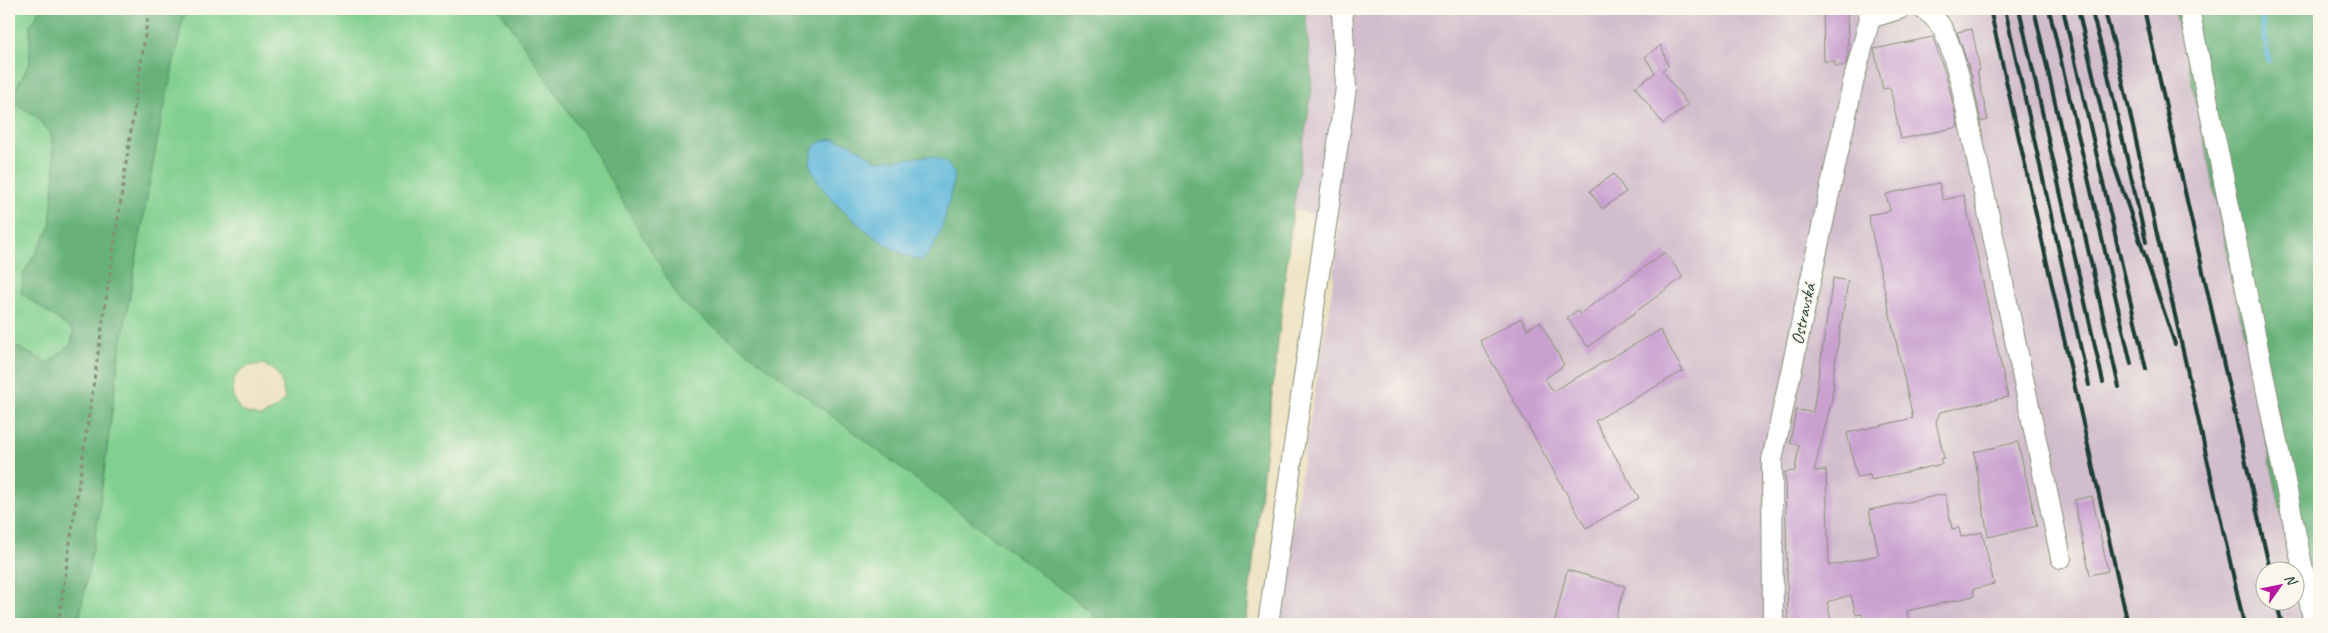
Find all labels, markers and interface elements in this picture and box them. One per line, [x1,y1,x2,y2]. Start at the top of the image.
street label: Ostravská [1786,279,1821,346]
north arrow [2256,560,2306,610]
text: N [2281,571,2301,589]

